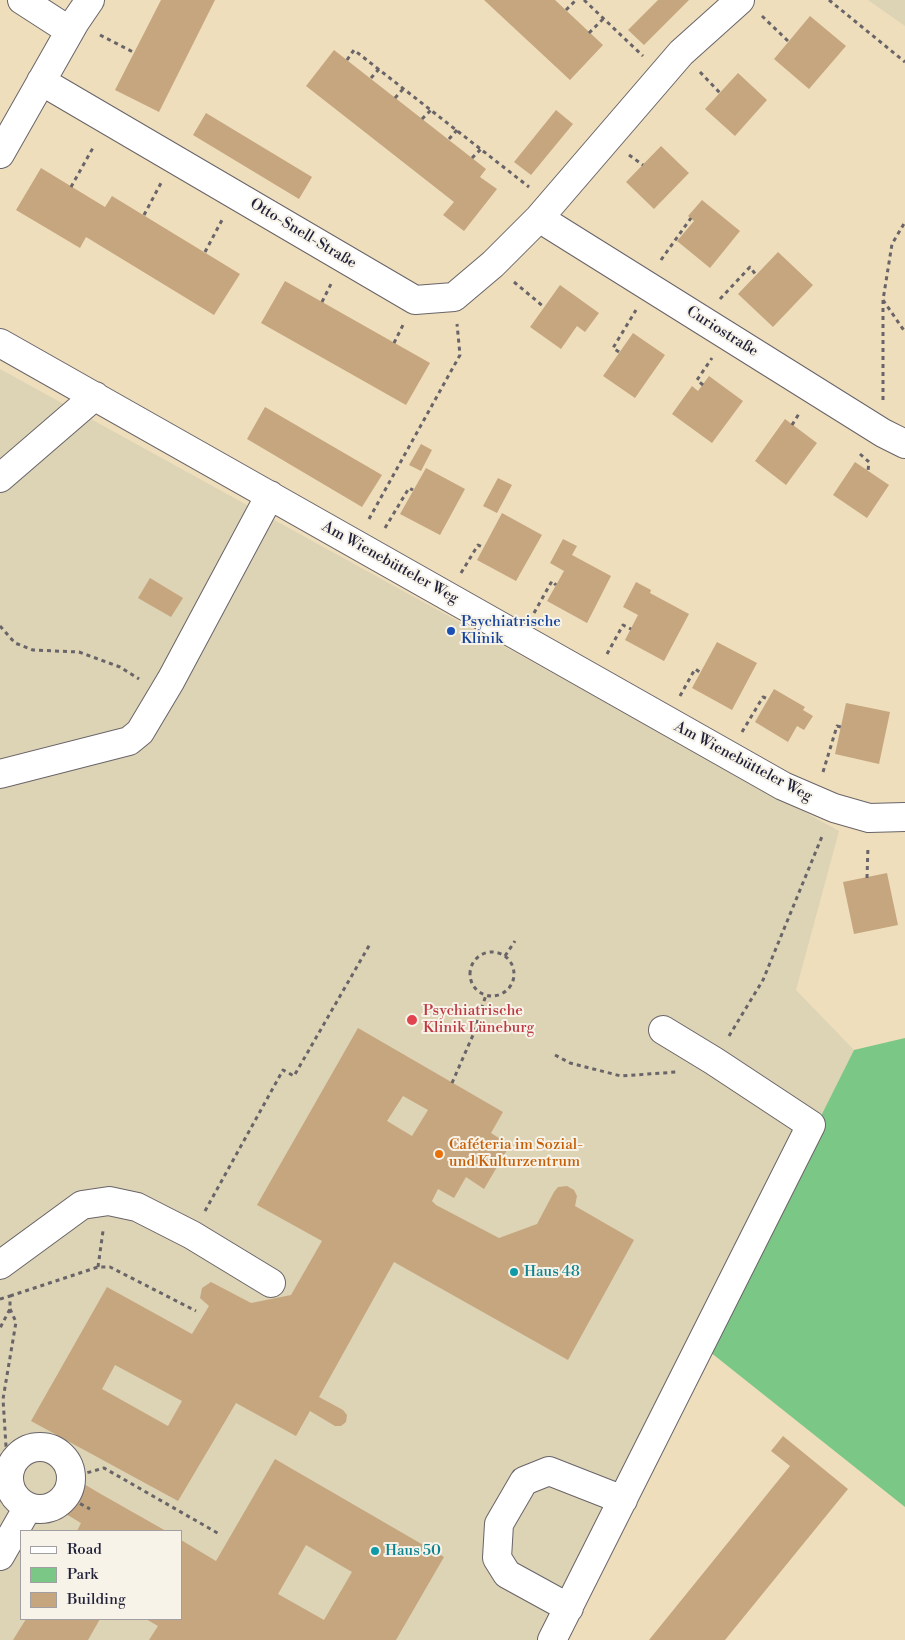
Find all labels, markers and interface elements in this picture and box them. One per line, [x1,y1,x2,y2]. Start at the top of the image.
street label: Otto-Snell-Straße [246,195,360,273]
street label: Curiostraße [683,303,761,361]
street label: Am Wienebütteler Weg [319,518,461,608]
place label: Psychiatrische Klinik [461,613,561,648]
marker: Psychiatrische Klinik [445,625,457,637]
street label: Am Wienebütteler Weg [671,718,815,806]
place label: Psychiatrische Klinik Lüneburg [423,1002,534,1037]
marker: Psychiatrische Klinik Lüneburg [405,1013,419,1027]
place label: Caféteria im Sozial- und Kulturzentrum [449,1136,583,1171]
marker: Caféteria im Sozial- und Kulturzentrum [433,1148,445,1160]
place label: Haus 48 [524,1263,580,1281]
marker: Haus 48 [508,1266,520,1278]
legend [20,1530,182,1620]
text: Road [67,1540,102,1559]
place label: Haus 50 [385,1542,441,1560]
marker: Haus 50 [369,1545,381,1557]
text: Park [67,1565,98,1584]
text: Building [67,1590,126,1609]

